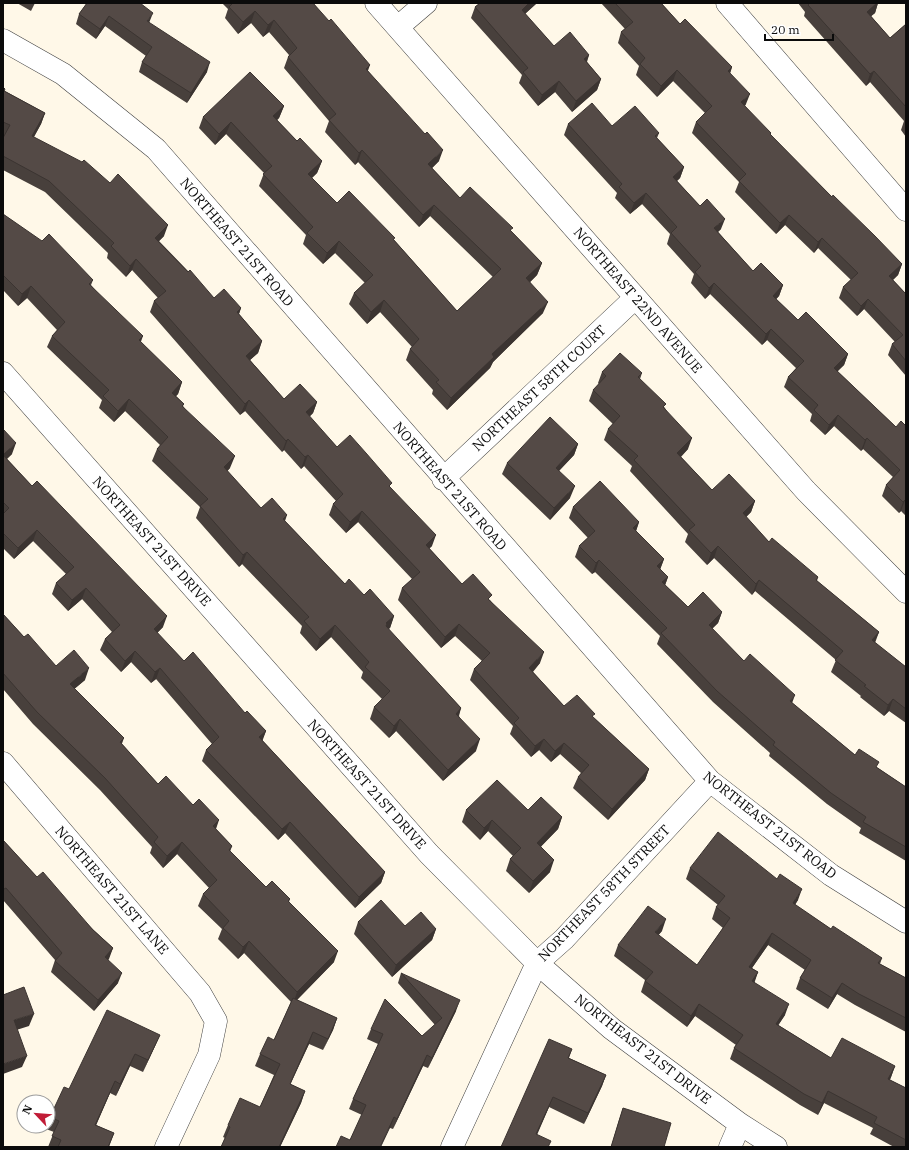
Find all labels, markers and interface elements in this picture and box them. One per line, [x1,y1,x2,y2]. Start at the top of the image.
scale bar [765,16,833,42]
text: 20 m [771,22,800,37]
street label: NORTHEAST 21ST ROAD [176,174,298,310]
street label: NORTHEAST 22ND AVENUE [570,223,706,377]
street label: NORTHEAST 58TH COURT [468,321,610,455]
street label: NORTHEAST 21ST ROAD [389,418,511,554]
street label: NORTHEAST 21ST DRIVE [89,472,215,610]
street label: NORTHEAST 21ST DRIVE [304,715,430,853]
street label: NORTHEAST 21ST ROAD [700,767,841,883]
street label: NORTHEAST 58TH STREET [534,821,674,965]
street label: NORTHEAST 21ST LANE [51,822,173,958]
street label: NORTHEAST 21ST DRIVE [571,990,715,1108]
north arrow [16,1094,56,1134]
text: N [19,1102,35,1117]

